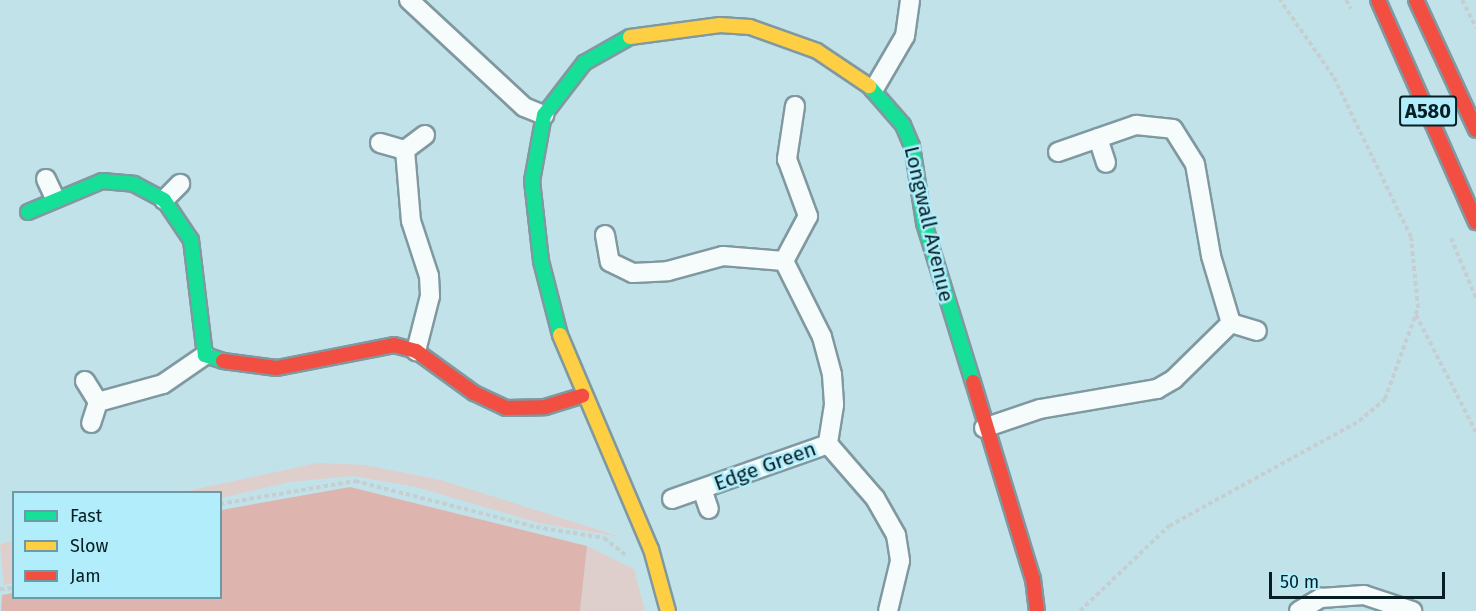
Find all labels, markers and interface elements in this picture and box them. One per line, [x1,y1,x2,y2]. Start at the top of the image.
road number: A580 [1398,94,1458,128]
street label: Longwall Avenue [899,144,959,304]
street label: Edge Green [710,436,820,496]
legend [12,491,222,599]
text: Fast [70,505,102,527]
text: Slow [70,535,108,557]
scale bar [1272,560,1448,598]
text: Jam [70,565,101,587]
text: 50 m [1280,571,1319,593]

